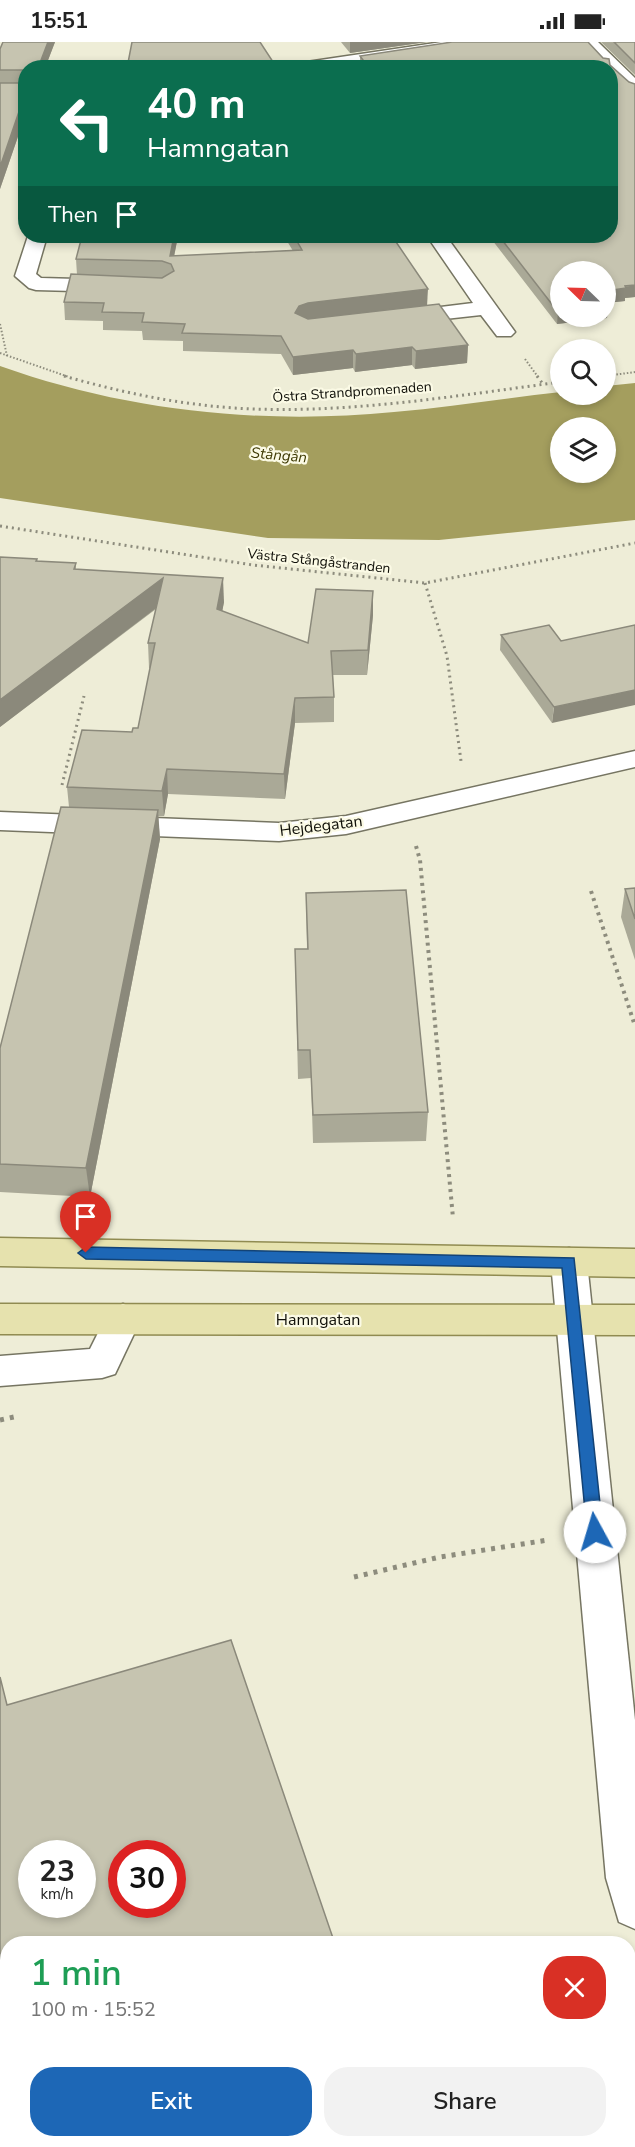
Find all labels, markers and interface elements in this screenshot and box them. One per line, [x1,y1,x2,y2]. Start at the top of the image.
text: 15:51 [30,6,88,36]
text: 40 m [147,76,246,133]
icon: left [48,84,126,162]
text: Hamngatan [147,130,290,167]
icon: arrive [110,198,143,231]
text: Then [48,200,98,230]
north arrow [550,261,616,327]
map controls [550,261,616,483]
button: search [550,339,616,405]
street label: Östra Strandpromenaden [272,377,432,407]
button: layers [550,417,616,483]
water label: Stångån [250,443,308,467]
street label: Västra Stångåstranden [246,544,391,578]
street label: Hejdegatan [278,810,364,842]
pin [60,1191,111,1253]
icon: arrive [69,1200,102,1233]
street label: Hamngatan [276,1309,360,1331]
position arrow [563,1500,627,1564]
speed limit sign: 30 [108,1840,186,1918]
text: 23 [39,1851,75,1892]
text: km/h [40,1884,74,1904]
text: 1 min [30,1949,122,1998]
button: close [543,1956,606,2019]
text: 100 m · 15:52 [30,1996,156,2023]
button: Exit [30,2067,312,2136]
button: Share [324,2067,606,2136]

